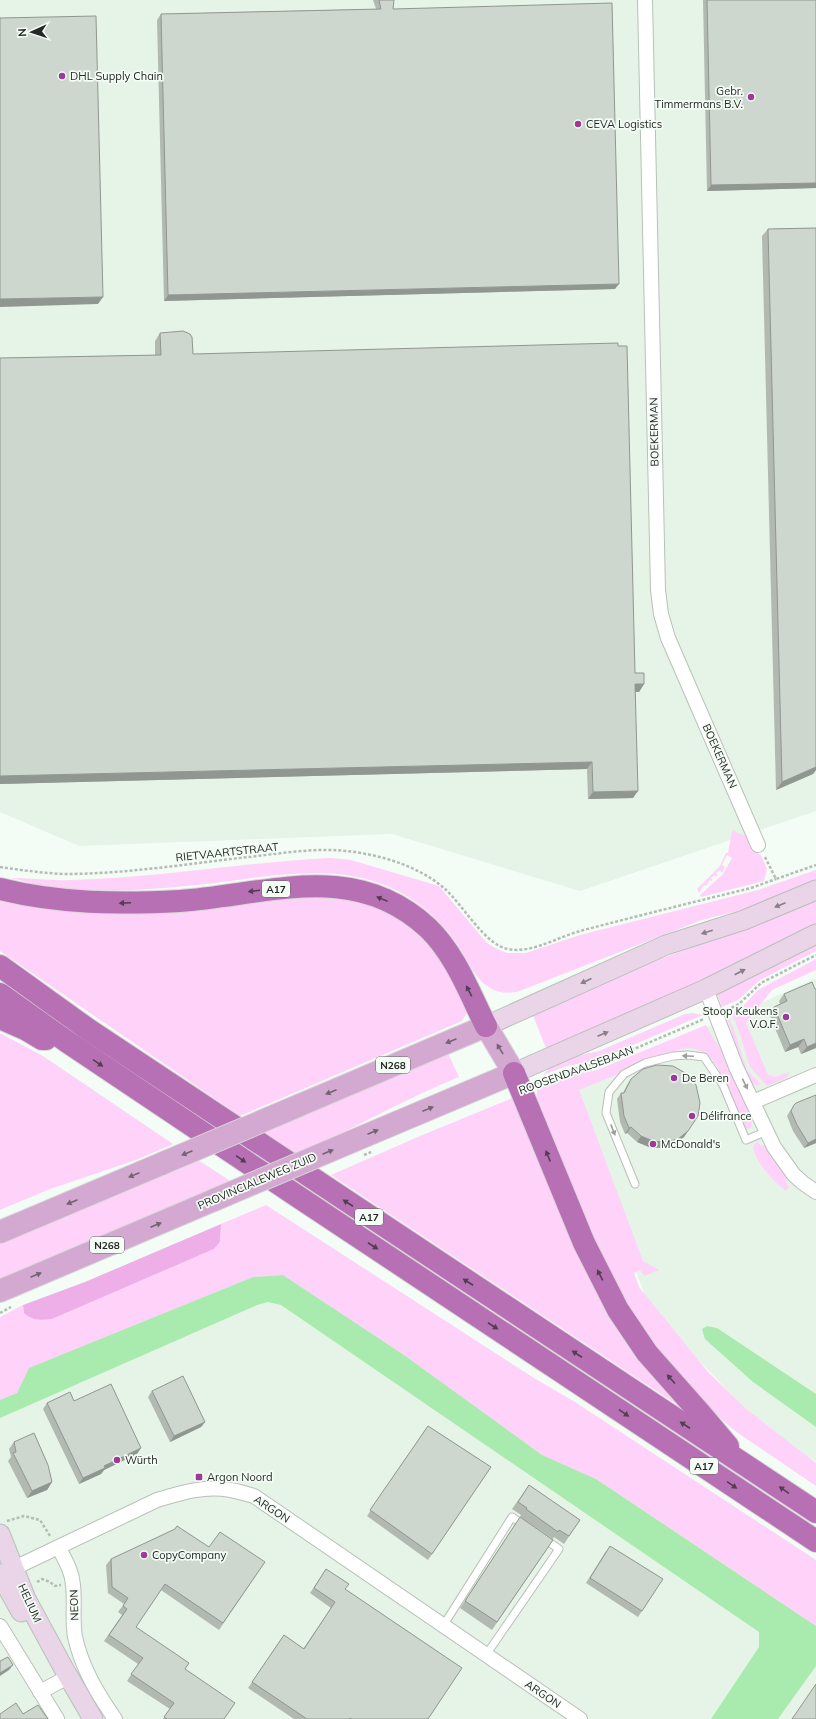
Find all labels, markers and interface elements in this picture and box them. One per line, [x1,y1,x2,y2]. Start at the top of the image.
north arrow [12,12,52,52]
text: N [15,28,29,37]
place label: DHL Supply Chain [70,69,163,83]
marker: DHL Supply Chain [57,71,67,81]
place label: Gebr. Timmermans B.V. [654,84,743,111]
marker: Gebr. Timmermans B.V. [746,92,756,102]
place label: CEVA Logistics [586,117,662,131]
marker: CEVA Logistics [573,119,583,129]
street label: BOEKERMAN [646,397,662,467]
street label: BOEKERMAN [700,722,740,790]
street label: RIETVAARTSTRAAT [175,840,279,864]
road number: A17 [262,881,290,897]
one-way arrow [248,888,261,894]
one-way arrow [376,895,388,901]
one-way arrow [118,900,131,906]
one-way arrow [774,902,786,908]
one-way arrow [700,929,712,935]
one-way arrow [735,969,746,975]
one-way arrow [580,978,592,984]
one-way arrow [465,985,472,997]
place label: Stoop Keukens V.O.F. [703,1004,778,1031]
marker: Stoop Keukens V.O.F. [781,1012,791,1022]
one-way arrow [598,1030,610,1036]
one-way arrow [445,1038,456,1044]
street label: ROOSENDAALSEBAAN [517,1043,635,1097]
one-way arrow [496,1044,504,1054]
one-way arrow [682,1052,694,1059]
road number: N268 [376,1057,410,1073]
one-way arrow [93,1059,104,1067]
place label: De Beren [682,1071,729,1085]
marker: De Beren [669,1073,679,1083]
one-way arrow [742,1078,748,1090]
one-way arrow [325,1089,337,1095]
one-way arrow [423,1106,434,1112]
place label: Délifrance [700,1109,751,1123]
marker: Délifrance [687,1111,697,1121]
one-way arrow [610,1124,616,1136]
one-way arrow [367,1129,379,1135]
place label: McDonald's [661,1137,721,1151]
marker: McDonald's [648,1139,658,1149]
one-way arrow [322,1148,334,1154]
street label: PROVINCIALEWEG ZUID [195,1150,319,1212]
one-way arrow [545,1150,551,1161]
one-way arrow [180,1151,192,1157]
one-way arrow [236,1155,246,1163]
one-way arrow [128,1173,140,1179]
one-way arrow [65,1199,77,1205]
one-way arrow [343,1199,353,1207]
road number: A17 [355,1209,383,1225]
one-way arrow [150,1221,162,1227]
road number: N268 [90,1237,124,1253]
one-way arrow [368,1242,378,1250]
one-way arrow [597,1269,603,1281]
one-way arrow [30,1272,42,1278]
one-way arrow [463,1278,473,1286]
one-way arrow [488,1322,498,1330]
one-way arrow [571,1350,582,1358]
one-way arrow [666,1374,675,1384]
one-way arrow [618,1409,630,1416]
one-way arrow [679,1422,691,1429]
place label: Würth [125,1453,158,1467]
marker: Würth [112,1455,122,1465]
road number: A17 [690,1458,718,1474]
place label: Argon Noord [207,1470,273,1484]
marker: Argon Noord [194,1472,204,1482]
one-way arrow [727,1481,737,1489]
one-way arrow [778,1486,789,1494]
street label: ARGON [251,1492,293,1526]
place label: CopyCompany [152,1548,226,1562]
marker: CopyCompany [139,1550,149,1560]
street label: HELIUM [15,1581,45,1625]
street label: NEON [66,1589,82,1621]
street label: ARGON [522,1677,564,1711]

